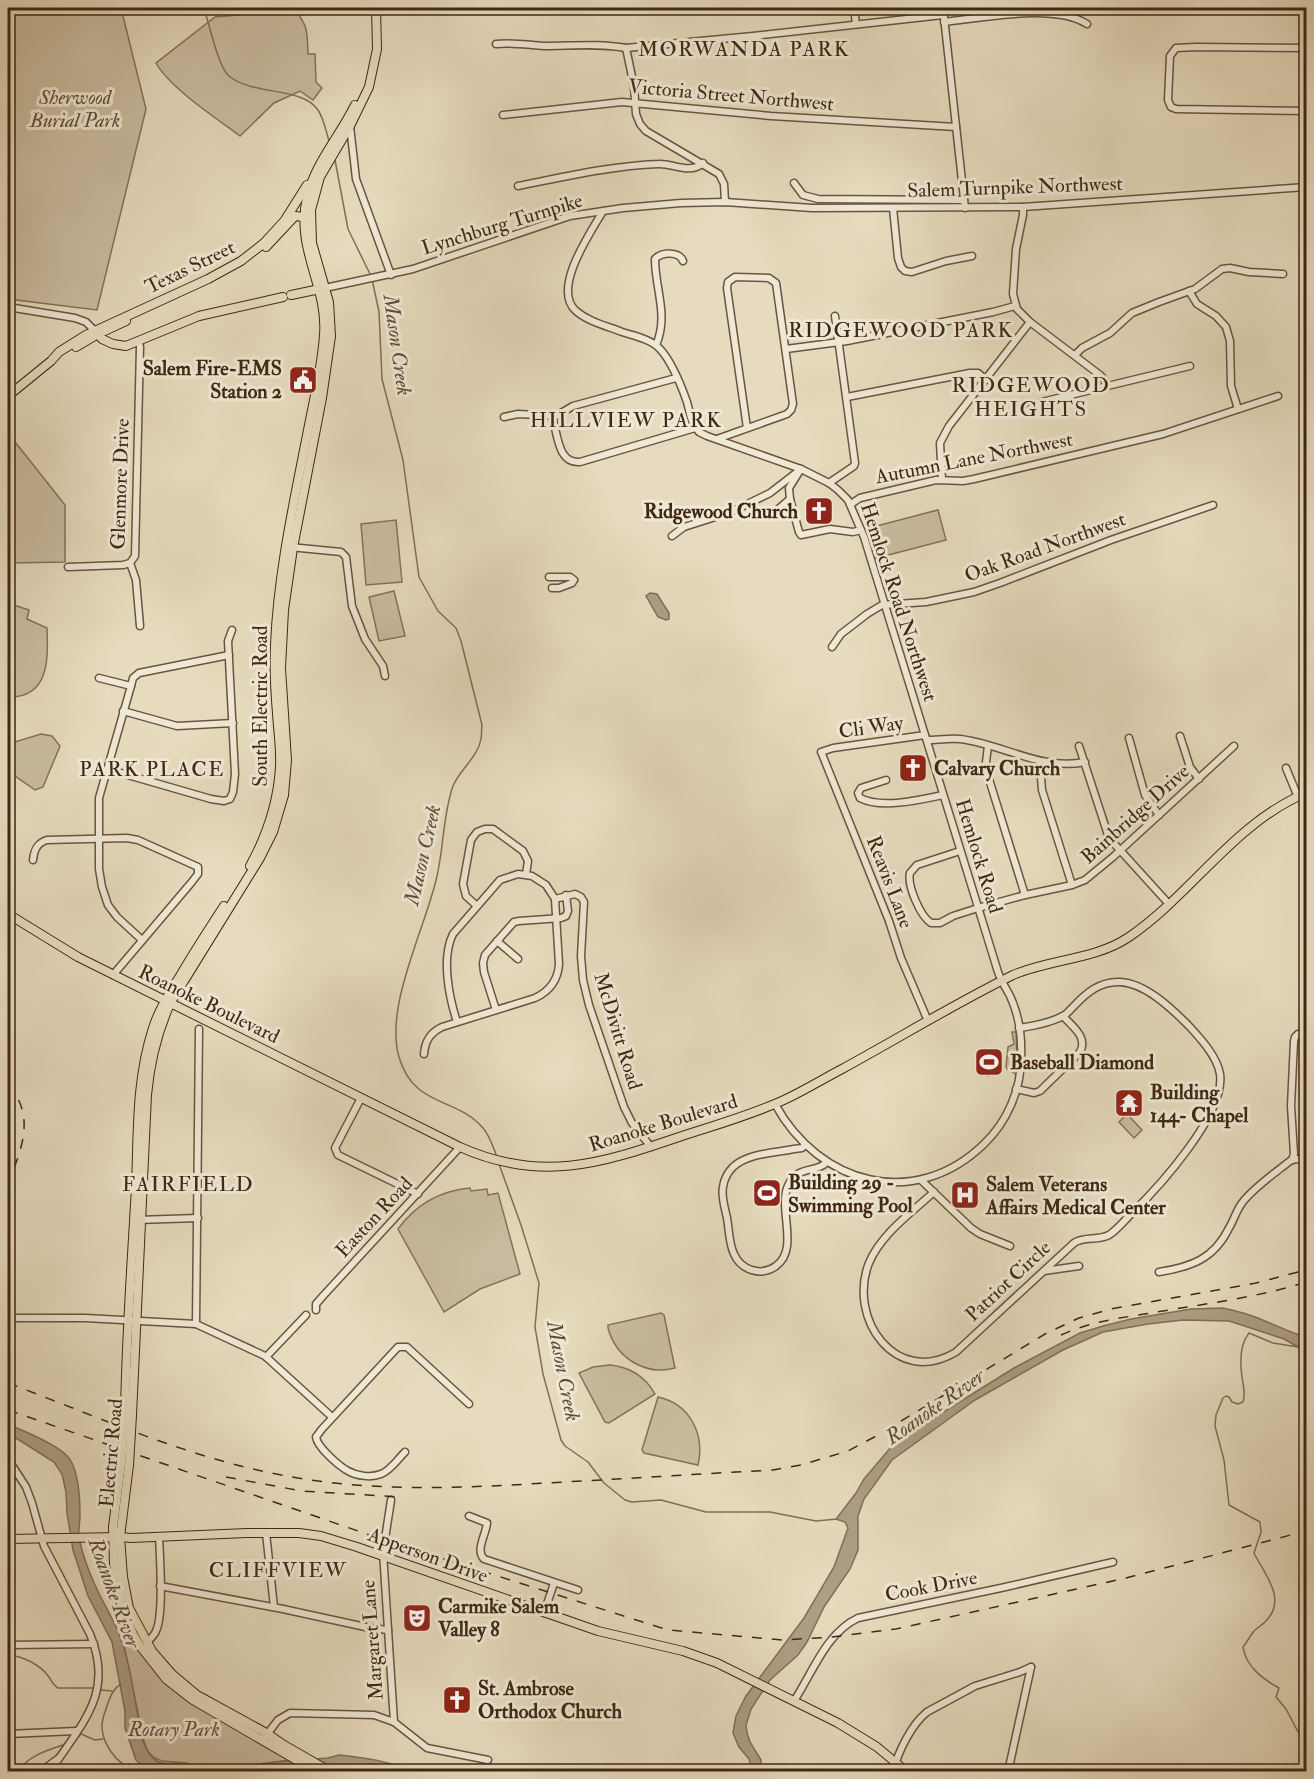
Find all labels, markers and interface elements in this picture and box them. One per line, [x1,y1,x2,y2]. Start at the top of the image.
district label: MORWANDA PARK [638,36,850,63]
street label: Victoria Street Northwest [627,74,835,116]
park label: Sherwood Burial Park [29,85,120,133]
street label: Salem Turnpike Northwest [907,171,1124,204]
street label: Lynchburg Turnpike [418,188,586,261]
street label: Texas Street [141,234,240,300]
water label: Mason Creek [376,291,417,397]
district label: RIDGEWOOD PARK [788,317,1014,344]
place label: Salem Fire-EMS Station 2 [143,356,282,404]
public building icon: Salem Fire-EMS Station 2 [287,364,319,396]
district label: RIDGEWOOD HEIGHTS [952,372,1110,423]
district label: HILLVIEW PARK [530,407,722,434]
street label: Glenmore Drive [105,418,135,550]
street label: Autumn Lane Northwest [872,427,1075,490]
church icon: Ridgewood Church [803,495,835,527]
place label: Ridgewood Church [644,499,799,525]
street label: Hemlock Road Northwest [855,499,943,705]
street label: Oak Road Northwest [961,506,1129,588]
street label: South Electric Road [248,625,273,787]
street label: Cli Way [837,710,906,744]
church icon: Calvary Church [897,752,929,784]
district label: PARK PLACE [79,756,225,783]
place label: Calvary Church [934,756,1061,782]
street label: Bainbridge Drive [1076,759,1194,869]
street label: Hemlock Road [950,796,1008,916]
water label: Mason Creek [398,802,448,910]
street label: Reavis Lane [861,832,919,932]
street label: Roanoke Boulevard [134,959,284,1049]
street label: McDivitt Road [588,969,648,1093]
sports icon: Baseball Diamond [973,1046,1005,1078]
place label: Baseball Diamond [1010,1050,1154,1075]
place label: Building 144- Chapel [1150,1080,1249,1129]
temple icon: Building 144- Chapel [1113,1087,1145,1119]
street label: Roanoke Boulevard [586,1088,740,1157]
place label: Building 29 - Swimming Pool [788,1170,914,1219]
district label: FAIRFIELD [122,1171,254,1198]
street label: Easton Road [330,1171,418,1263]
place label: Salem Veterans Affairs Medical Center [985,1172,1166,1220]
sports icon: Building 29 - Swimming Pool [751,1177,783,1209]
hospital icon: Salem Veterans Affairs Medical Center [949,1179,981,1211]
street label: Patriot Circle [960,1235,1056,1327]
water label: Mason Creek [540,1316,586,1424]
water label: Roanoke River [879,1362,991,1452]
street label: Electric Road [94,1397,128,1508]
street label: Apperson Drive [363,1521,491,1589]
water label: Roanoke River [81,1533,147,1653]
district label: CLIFFVIEW [209,1557,347,1584]
street label: Cook Drive [883,1565,979,1607]
street label: Margaret Lane [355,1579,389,1701]
place label: Carmike Salem Valley 8 [437,1594,560,1643]
theatre icon: Carmike Salem Valley 8 [401,1602,433,1634]
place label: St. Ambrose Orthodox Church [478,1676,622,1724]
church icon: St. Ambrose Orthodox Church [441,1684,473,1716]
park label: Rotary Park [127,1717,220,1742]

